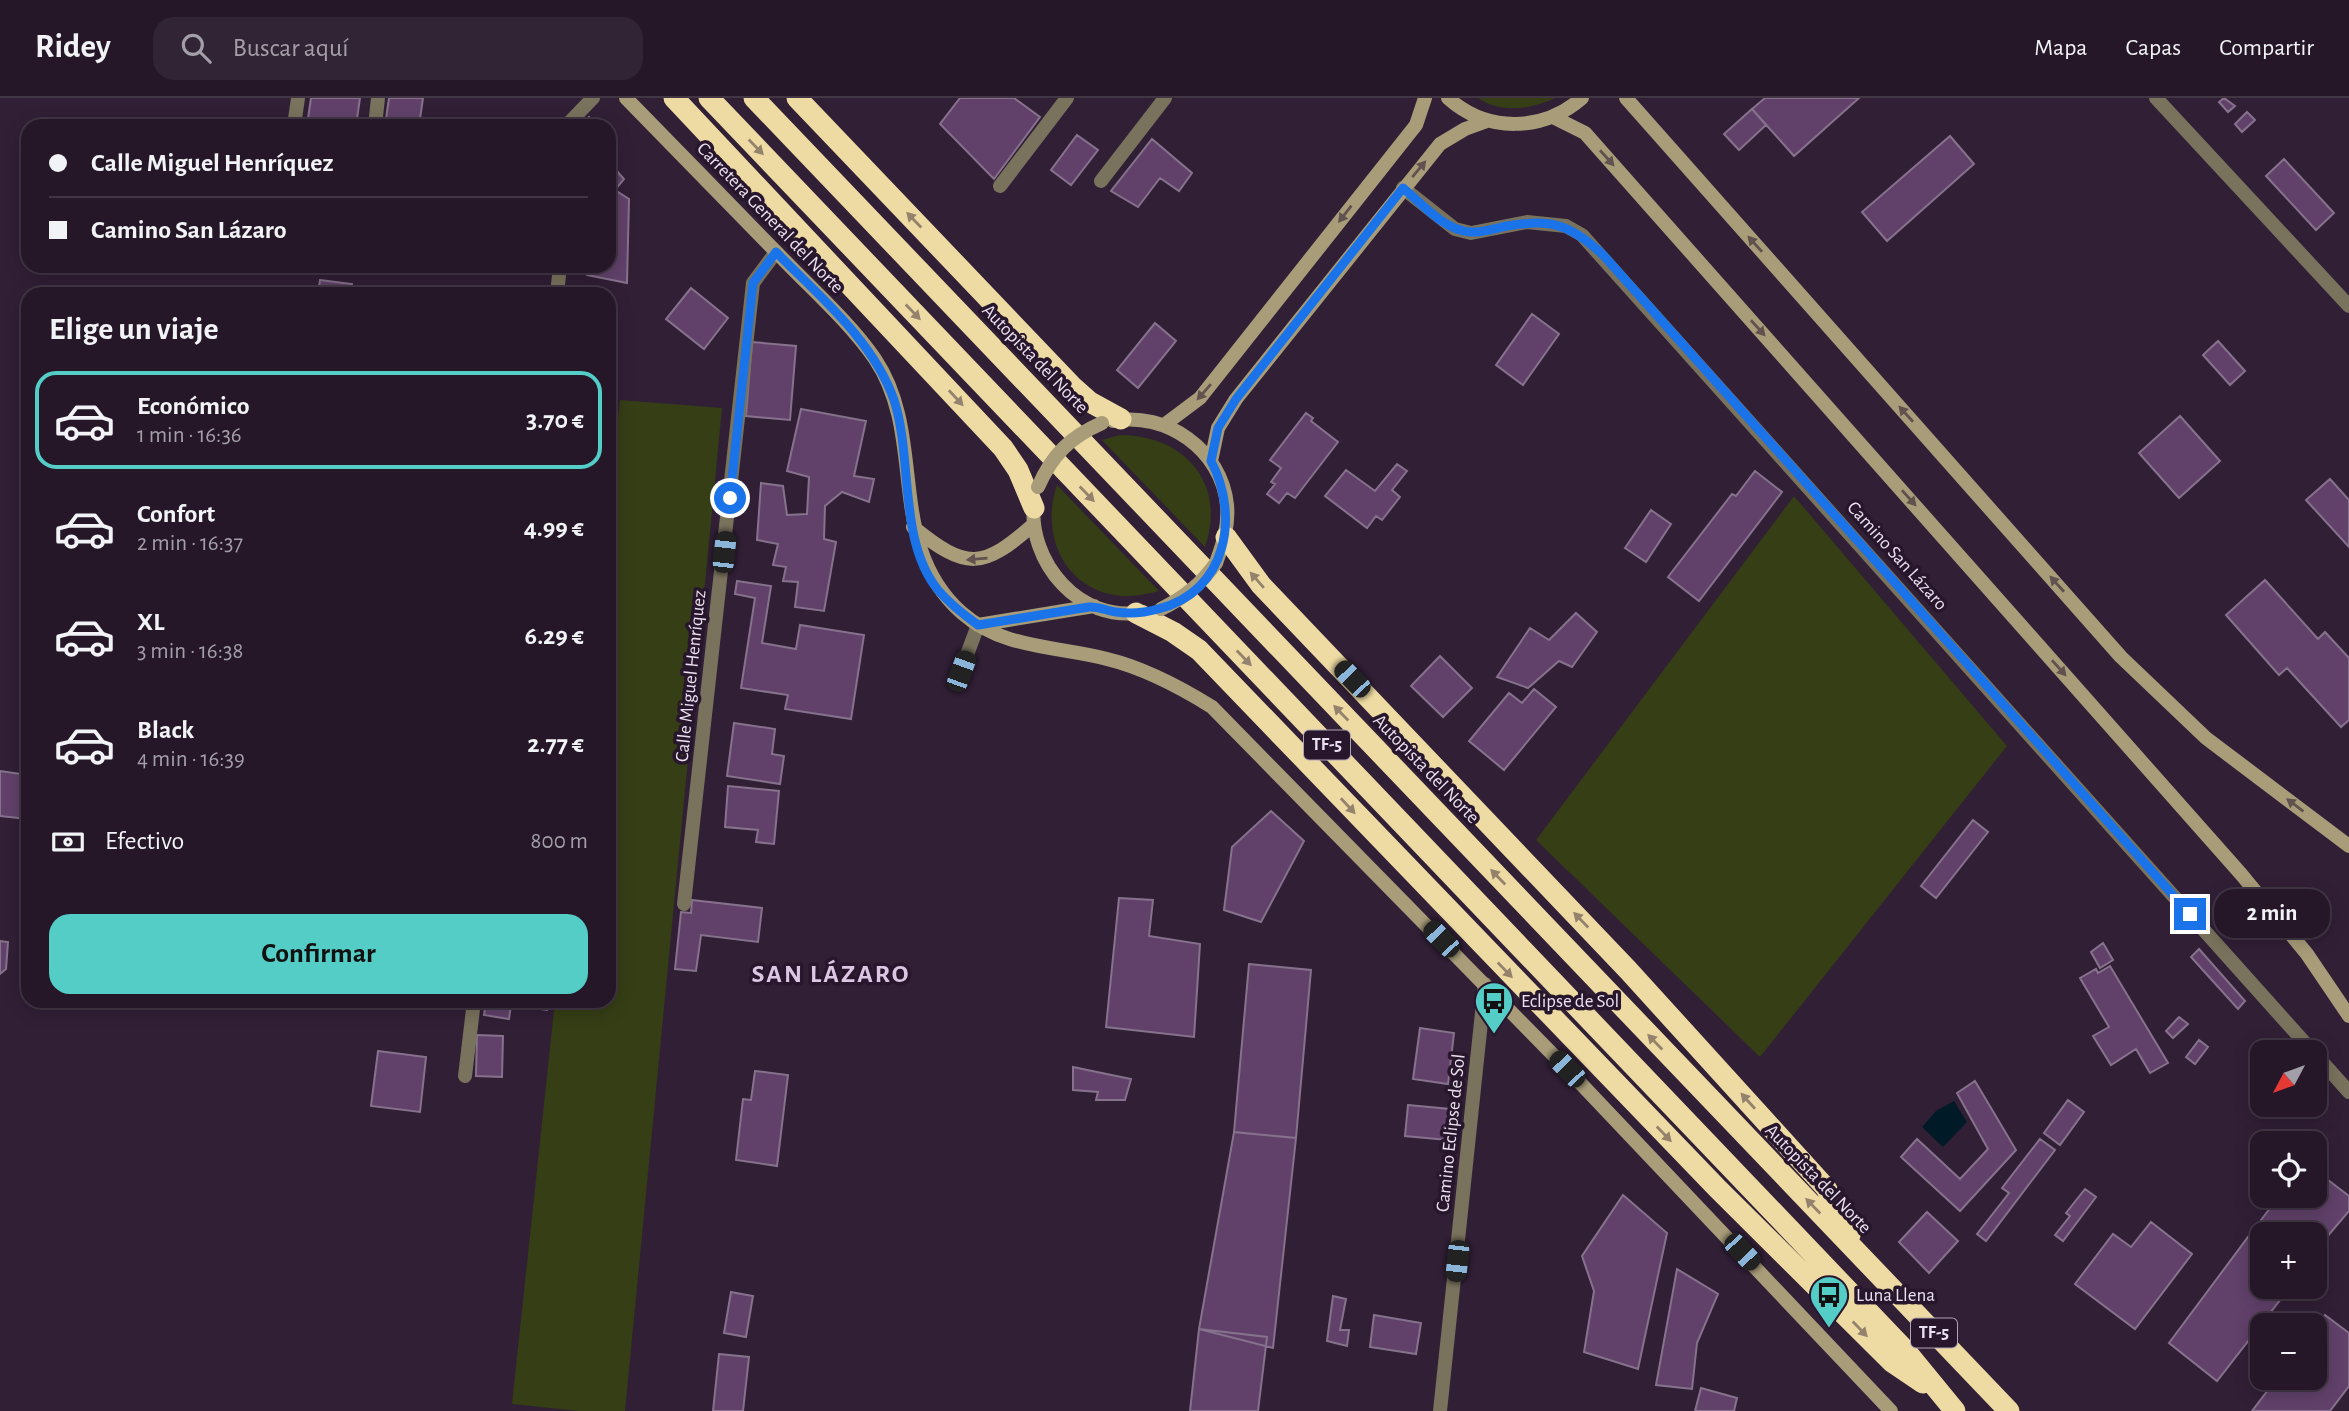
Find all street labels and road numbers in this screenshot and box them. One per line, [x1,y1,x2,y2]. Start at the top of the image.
street label: Carretera General del Norte [693,139,847,297]
street label: Autopista del Norte [978,301,1092,417]
street label: Camino San Lázaro [1843,498,1951,614]
street label: Calle Miguel Henríquez [673,589,709,763]
street label: Autopista del Norte [1369,711,1483,827]
road number: TF-5 [1304,730,1350,760]
street label: Camino Eclipse de Sol [1433,1053,1469,1213]
street label: Autopista del Norte [1761,1121,1875,1237]
road number: TF-5 [1911,1318,1957,1348]

